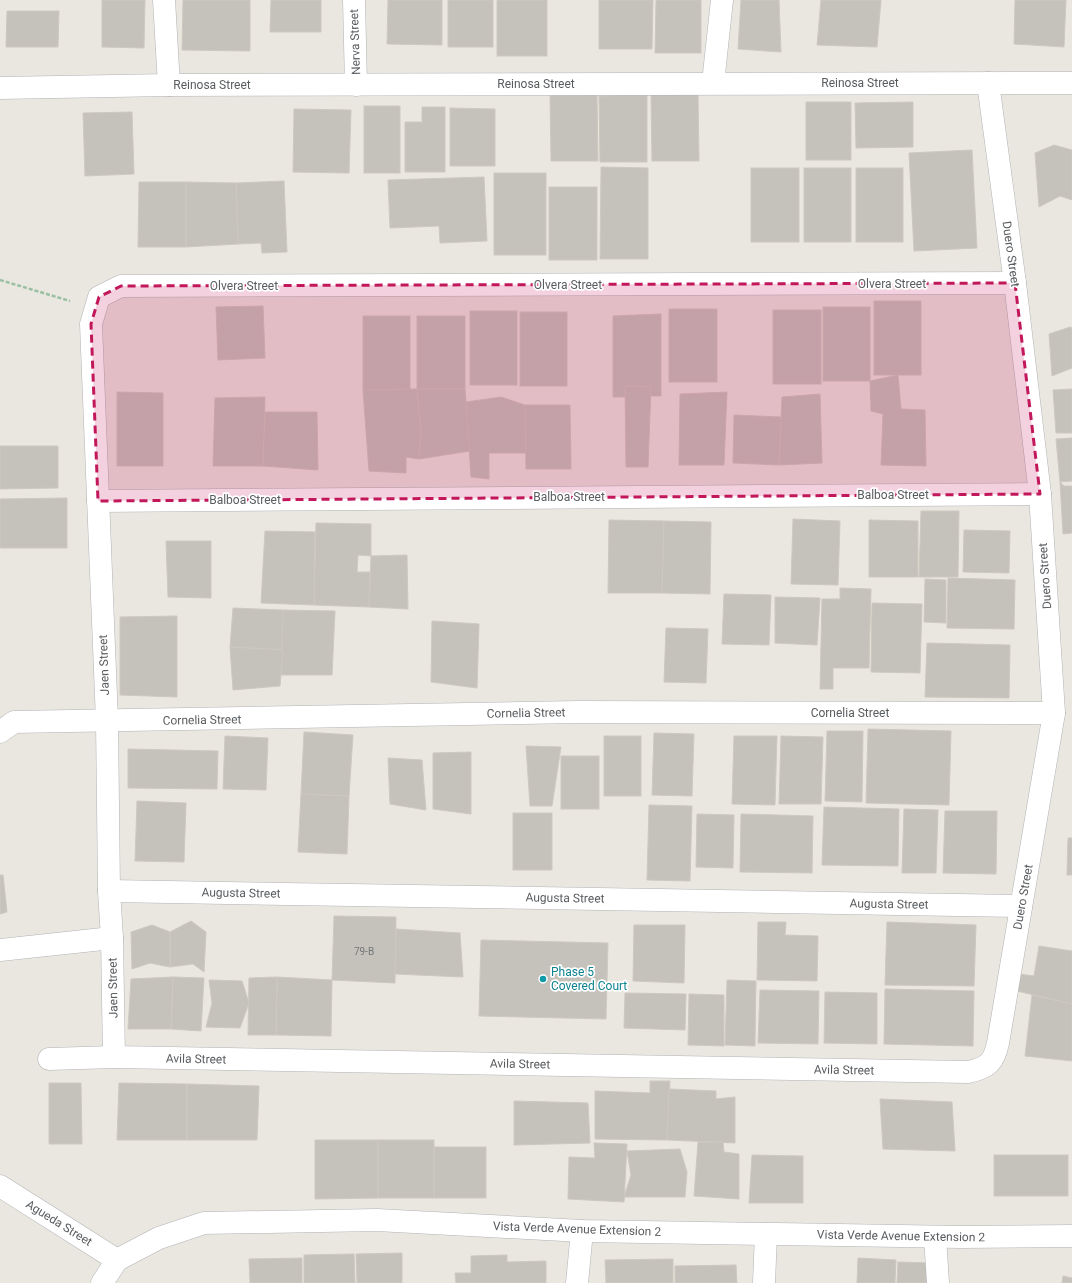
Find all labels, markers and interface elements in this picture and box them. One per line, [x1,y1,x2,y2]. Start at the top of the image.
street label: Nerva Street [347,9,363,75]
street label: Reinosa Street [821,76,899,90]
street label: Reinosa Street [497,77,575,91]
street label: Reinosa Street [173,78,251,92]
street label: Duero Street [999,220,1023,288]
street label: Olvera Street [858,277,926,291]
street label: Olvera Street [534,278,602,292]
street label: Olvera Street [210,279,278,293]
street label: Balboa Street [857,488,929,502]
street label: Balboa Street [533,490,605,504]
street label: Balboa Street [209,493,281,507]
street label: Duero Street [1036,542,1054,610]
street label: Jaen Street [96,634,112,696]
street label: Cornelia Street [487,705,566,721]
street label: Cornelia Street [811,706,889,720]
street label: Cornelia Street [163,712,242,728]
street label: Duero Street [1010,863,1036,931]
street label: Augusta Street [201,885,281,901]
street label: Augusta Street [525,890,605,906]
street label: Augusta Street [849,896,929,912]
house number: 79-B [354,946,374,957]
street label: Jaen Street [105,957,121,1019]
place label: Phase 5 Covered Court [551,965,627,993]
marker: Phase 5 Covered Court [538,974,548,984]
street label: Avila Street [166,1051,226,1067]
street label: Avila Street [490,1056,550,1072]
street label: Avila Street [814,1062,874,1078]
street label: Agueda Street [23,1197,95,1249]
street label: Vista Verde Avenue Extension 2 [493,1219,662,1239]
street label: Vista Verde Avenue Extension 2 [817,1228,985,1244]

